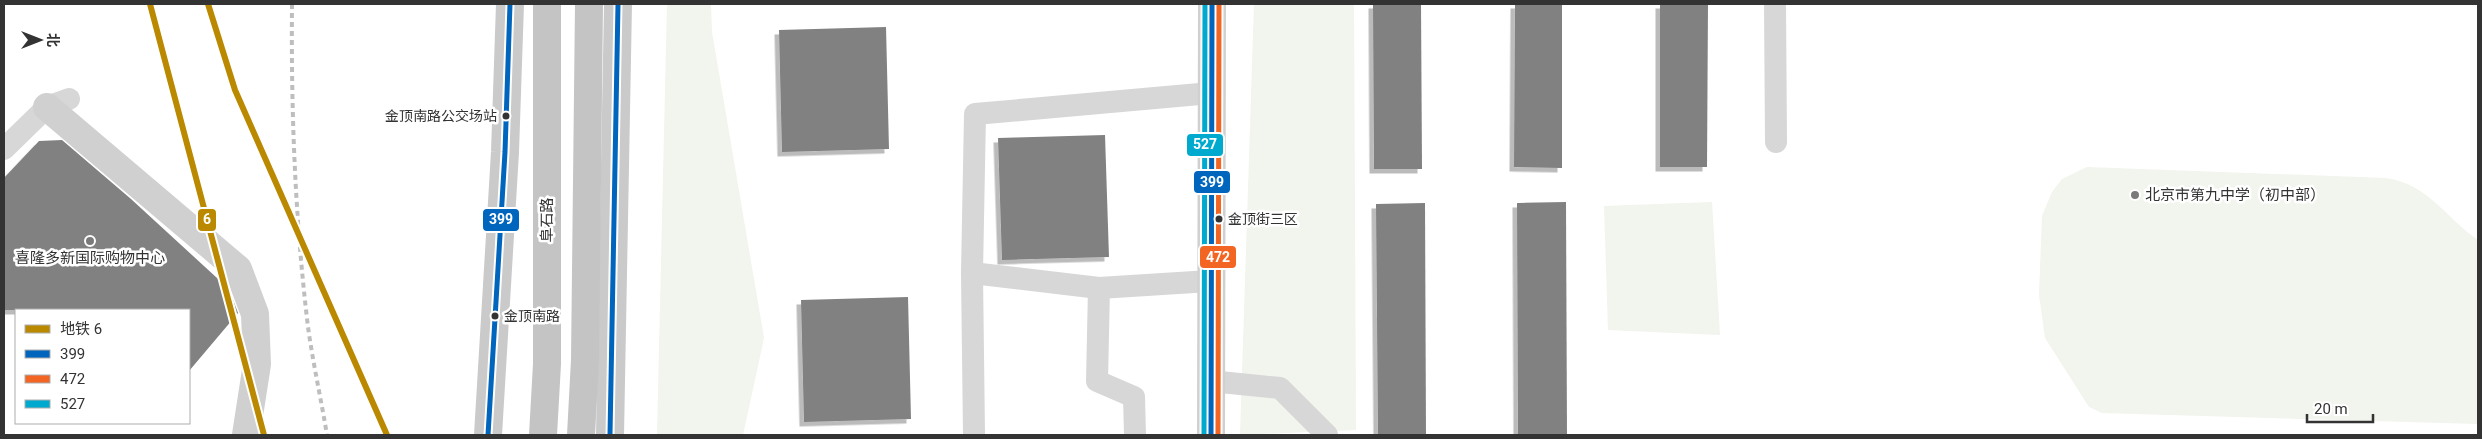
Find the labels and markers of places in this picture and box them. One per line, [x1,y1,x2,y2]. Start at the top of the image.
place label: 金顶南路公交场站 [385,108,497,124]
marker: 金顶南路公交场站 [501,111,511,121]
place label: 北京市第九中学（初中部） [2145,186,2325,204]
marker: 北京市第九中学（初中部） [2129,189,2141,201]
place label: 金顶街三区 [1228,211,1298,227]
marker: 金顶街三区 [1214,214,1224,224]
marker: 喜隆多新国际购物中心 [84,235,96,247]
place label: 喜隆多新国际购物中心 [15,249,165,267]
place label: 金顶南路 [504,308,560,324]
marker: 金顶南路 [490,311,500,321]

